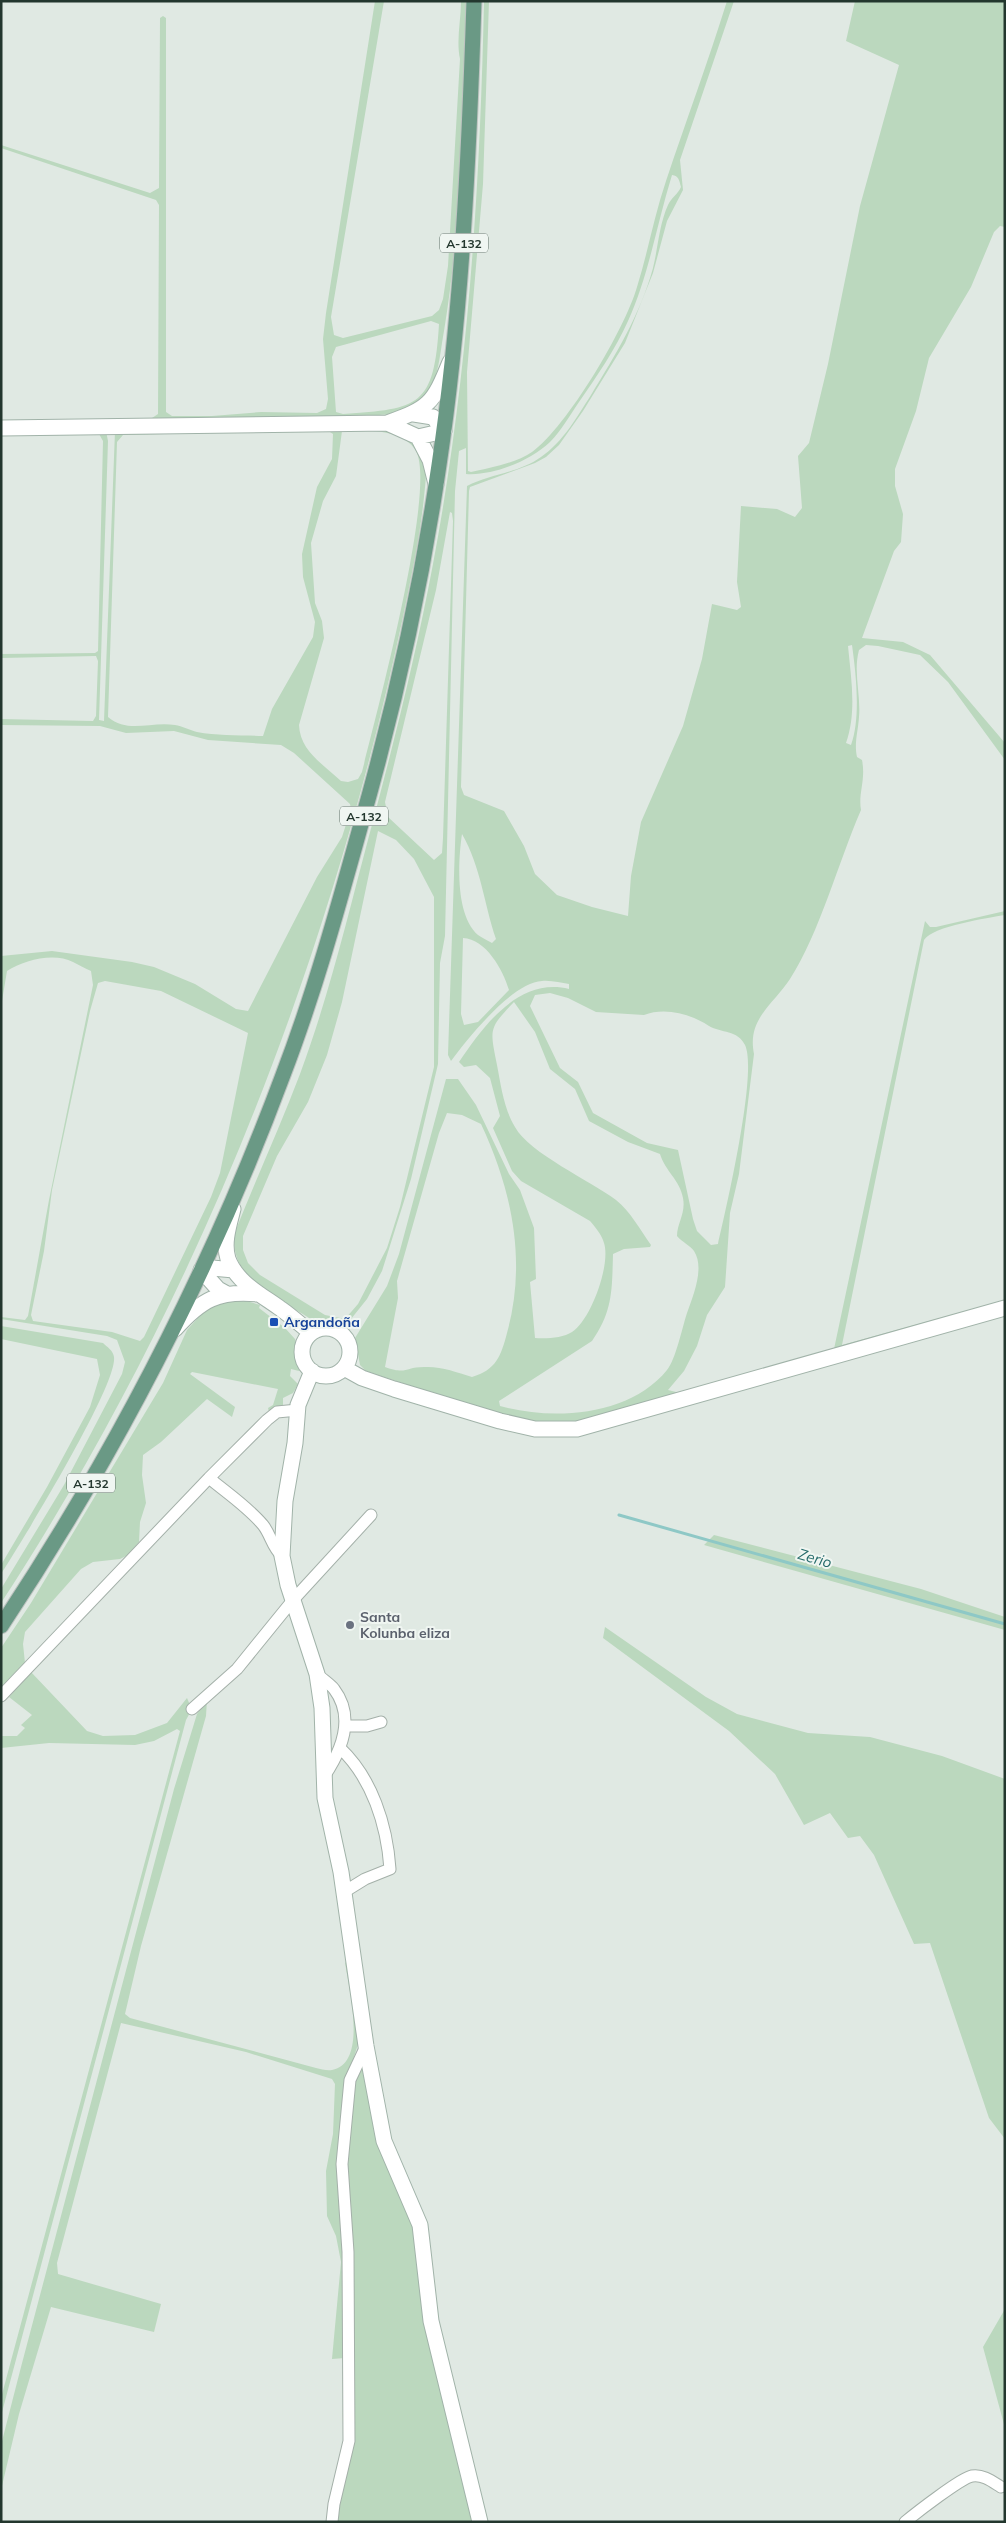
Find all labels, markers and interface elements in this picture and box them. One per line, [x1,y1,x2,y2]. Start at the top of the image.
road number: A-132 [440,234,488,252]
road number: A-132 [340,806,388,826]
place label: Argandoña [284,1313,360,1331]
marker: Argandoña [268,1316,280,1328]
road number: A-132 [67,1474,115,1492]
water label: Zerio [796,1544,835,1572]
place label: Santa Kolunba eliza [360,1608,450,1642]
marker: Santa Kolunba eliza [344,1619,356,1631]

